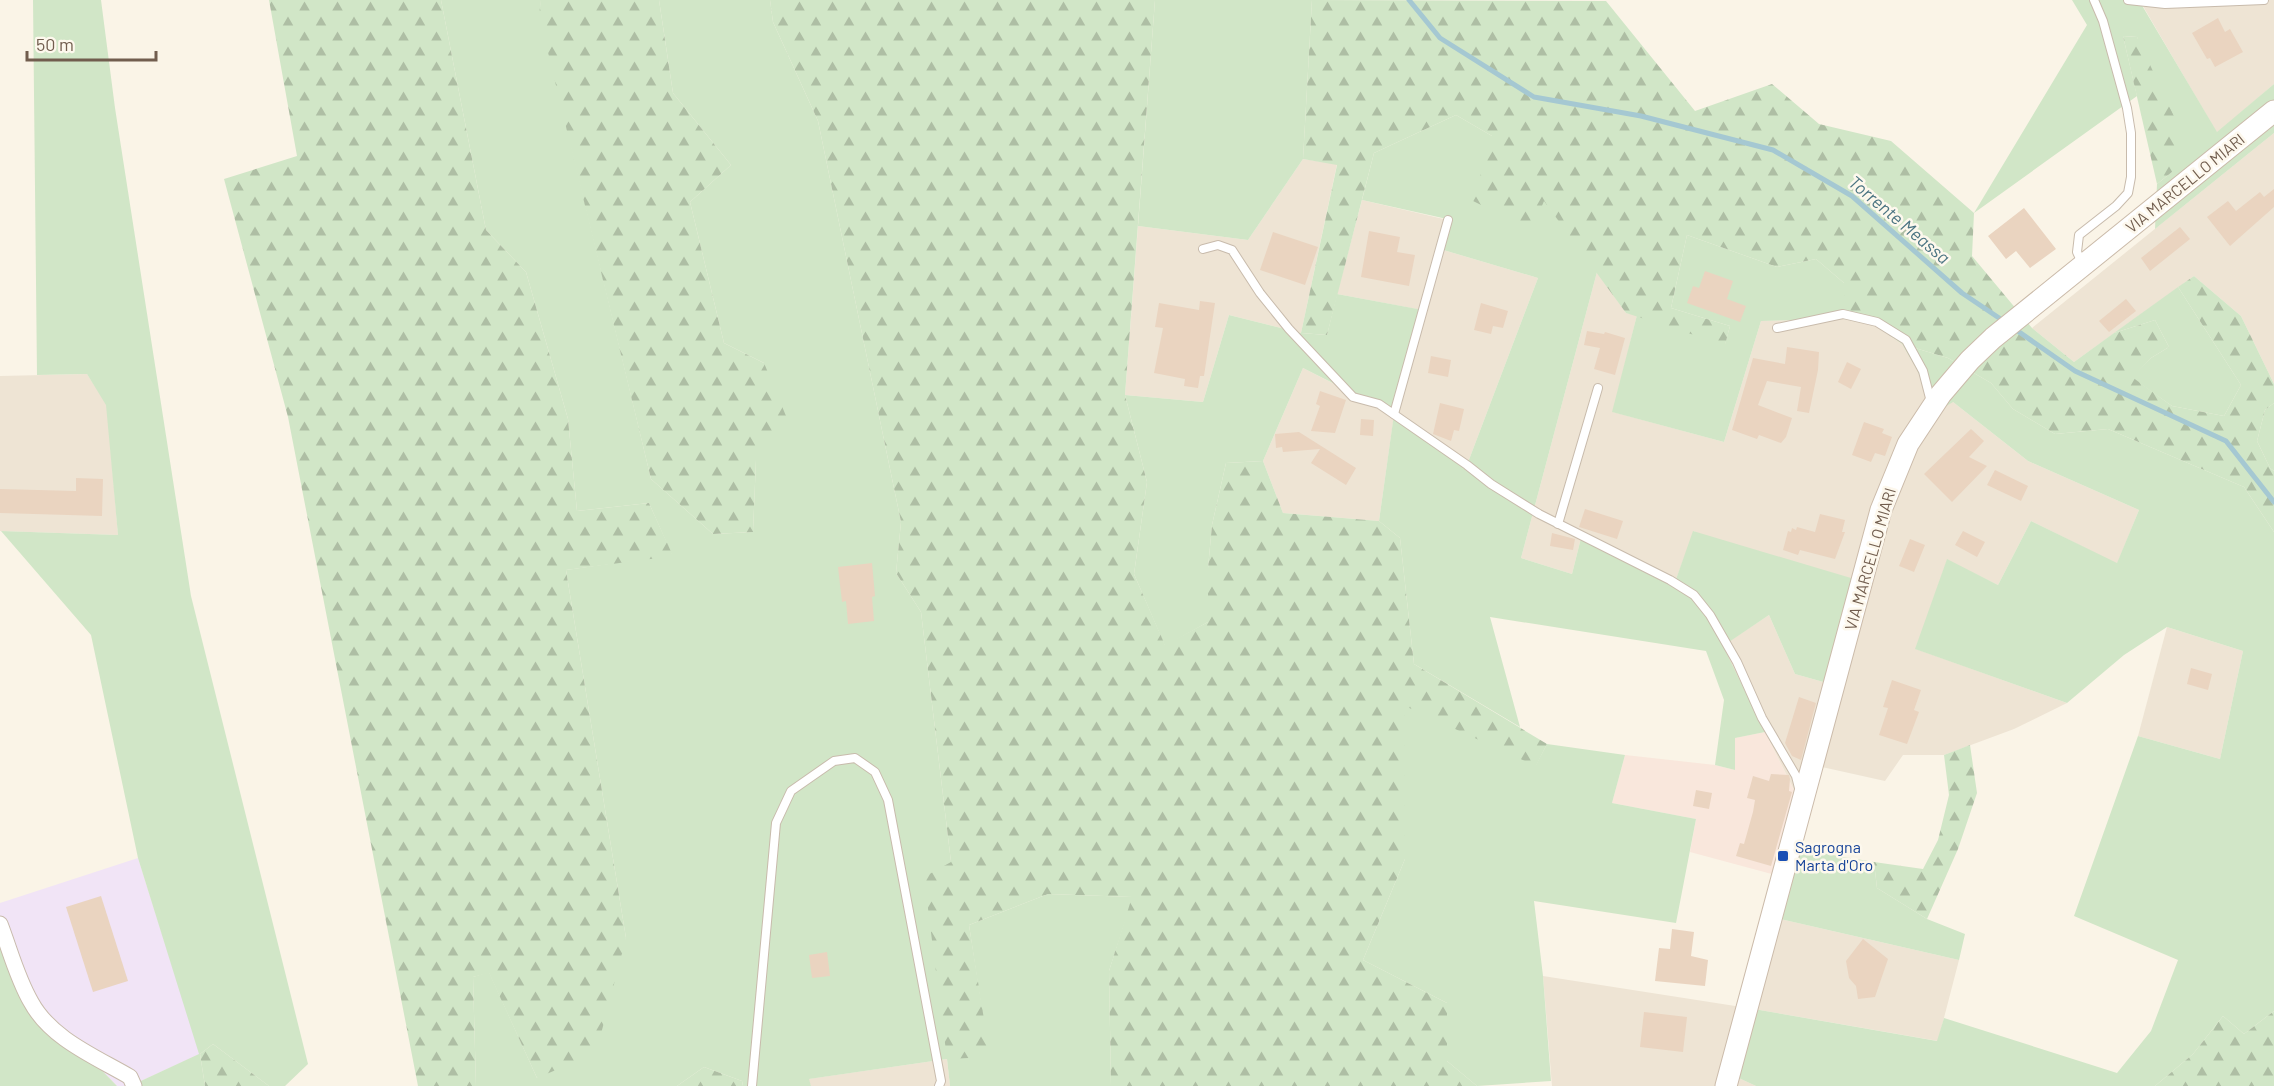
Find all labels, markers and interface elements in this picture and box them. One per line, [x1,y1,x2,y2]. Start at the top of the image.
scale bar [27,24,156,62]
text: 50 m [36,33,74,55]
street label: VIA MARCELLO MIARI [2121,129,2248,236]
water label: Torrente Meassa [1844,170,1955,268]
street label: VIA MARCELLO MIARI [1840,485,1899,632]
place label: Sagrogna Marta d'Oro [1795,837,1873,874]
marker: Sagrogna Marta d'Oro [1776,849,1790,863]

